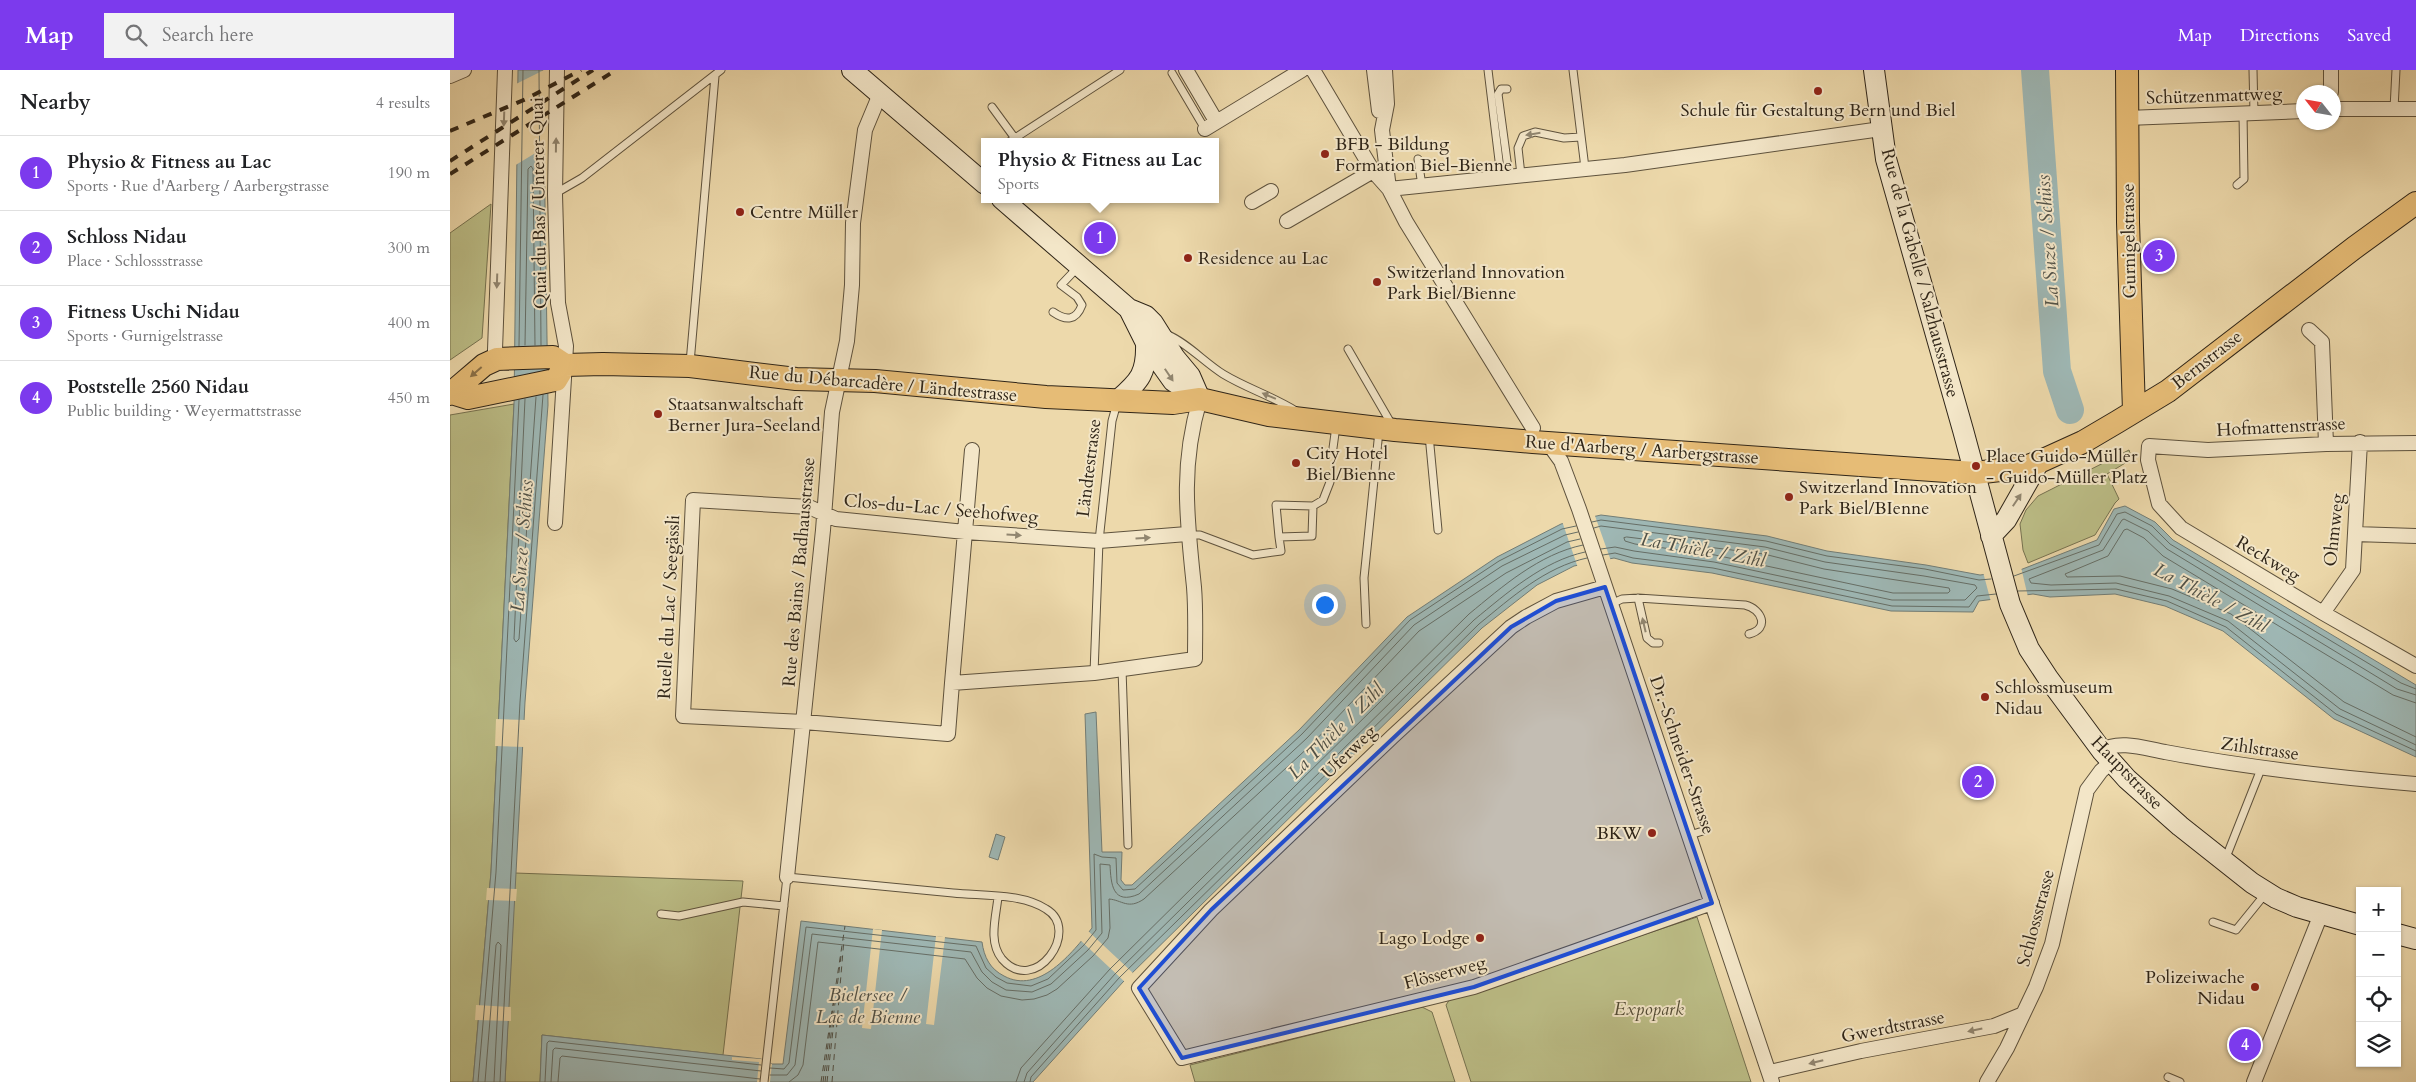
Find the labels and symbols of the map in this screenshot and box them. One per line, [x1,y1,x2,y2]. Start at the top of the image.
street label: Schützenmattweg [2146,81,2283,111]
marker: Schule für Gestaltung Bern und Biel [1812,85,1824,97]
north arrow [2296,85,2341,130]
street label: Quai du Bas / Unterer Quai [525,97,553,309]
place label: Schule für Gestaltung Bern und Biel [1680,98,1956,123]
one-way arrow [499,111,507,127]
one-way arrow [1524,130,1540,138]
place label: BFB - Bildung Formation Biel-Bienne [1335,132,1512,178]
one-way arrow [552,137,560,153]
street label: Rue de la Gabelle / Salzhausstrasse [1875,146,1965,400]
marker: BFB - Bildung Formation Biel-Bienne [1319,148,1331,160]
water label: La Suze / Schüss [2030,173,2066,308]
street label: Gurnigelstrasse [2115,183,2143,299]
place label: Centre Müller [750,200,859,225]
marker: Centre Müller [734,206,746,218]
pin: 1 [1084,219,1116,257]
pin: 3 [2143,237,2175,275]
place label: Residence au Lac [1198,246,1328,271]
marker: Residence au Lac [1182,252,1194,264]
place label: Switzerland Innovation Park Biel/Bienne [1387,260,1566,306]
one-way arrow [493,273,501,289]
marker: Switzerland Innovation Park Biel/Bienne [1371,276,1383,288]
street label: Bernstrasse [2166,324,2248,396]
street label: Rue du Débarcadère / Ländtestrasse [748,360,1018,408]
one-way arrow [470,367,483,378]
one-way arrow [1164,368,1174,381]
one-way arrow [1262,391,1276,399]
place label: Staatsanwaltschaft Berner Jura-Seeland [668,392,821,438]
marker: Staatsanwaltschaft Berner Jura-Seeland [652,408,664,420]
street label: Hofmattenstrasse [2216,411,2346,443]
street label: Ländtestrasse [1071,417,1107,519]
street label: Rue d'Aarberg / Aarbergstrasse [1524,429,1760,471]
place label: City Hotel Biel/Bienne [1306,441,1396,487]
place label: Place Guido-Müller - Guido-Müller Platz [1986,444,2148,490]
street label: Rue des Bains / Badhausstrasse [777,456,821,688]
marker: City Hotel Biel/Bienne [1290,457,1302,469]
marker: Place Guido-Müller - Guido-Müller Platz [1970,460,1982,472]
place label: Switzerland Innovation Park Biel/BIenne [1799,475,1978,521]
water label: La Suze / Schüss [504,478,540,613]
street label: Clos-du-Lac / Seehofweg [843,488,1040,530]
marker: Switzerland Innovation Park Biel/BIenne [1783,491,1795,503]
street label: Ohmweg [2318,491,2350,568]
one-way arrow [2012,494,2022,507]
street label: Ruelle du Lac / Seegässli [652,514,686,700]
water label: La Thièle / Zihl [1639,526,1768,574]
street label: Reckweg [2231,530,2306,589]
one-way arrow [1006,532,1022,540]
one-way arrow [1135,533,1151,541]
water label: La Thièle / Zihl [2149,557,2274,640]
your location [1312,592,1338,618]
one-way arrow [1640,617,1648,632]
street label: Dr.-Schneider-Strasse [1643,672,1721,838]
place label: Schlossmuseum Nidau [1995,675,2114,721]
water label: La Thièle / Zihl [1282,677,1390,785]
marker: Schlossmuseum Nidau [1979,691,1991,703]
street label: Uferweg [1316,719,1383,784]
street label: Hauptstrasse [2085,730,2169,816]
street label: Zihlstrasse [2219,731,2301,767]
pin: 2 [1962,763,1994,801]
place label: BKW [1596,821,1642,846]
marker: BKW [1646,827,1658,839]
street label: Schlossstrasse [2011,867,2061,969]
place label: Lago Lodge [1378,926,1470,951]
marker: Lago Lodge [1474,932,1486,944]
street label: Flösserweg [1401,950,1490,996]
place label: Polizeiwache Nidau [2145,965,2245,1011]
marker: Polizeiwache Nidau [2249,981,2261,993]
water label: Bielersee / Lac de Bienne [816,982,921,1030]
park label: Expopark [1614,997,1684,1022]
street label: Gwerdtstrasse [1839,1005,1947,1049]
one-way arrow [1968,1026,1983,1034]
pin: 4 [2229,1026,2261,1064]
one-way arrow [1809,1058,1824,1066]

